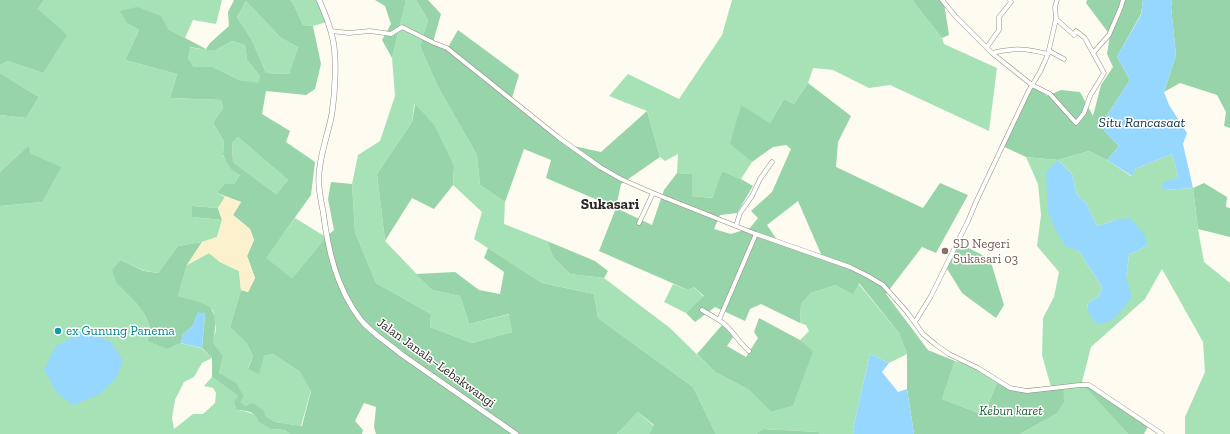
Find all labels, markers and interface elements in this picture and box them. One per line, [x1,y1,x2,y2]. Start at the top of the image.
water label: Situ Rancasaat [1099,115,1185,131]
district label: Sukasari [581,196,639,214]
place label: SD Negeri Sukasari 03 [953,236,1018,267]
marker: SD Negeri Sukasari 03 [940,246,950,256]
street label: Jalan Janala–Lebakwangi [374,315,498,411]
place label: ex Gunung Panema [66,323,175,339]
marker: ex Gunung Panema [53,326,63,336]
park label: Kebun karet [979,403,1043,419]

